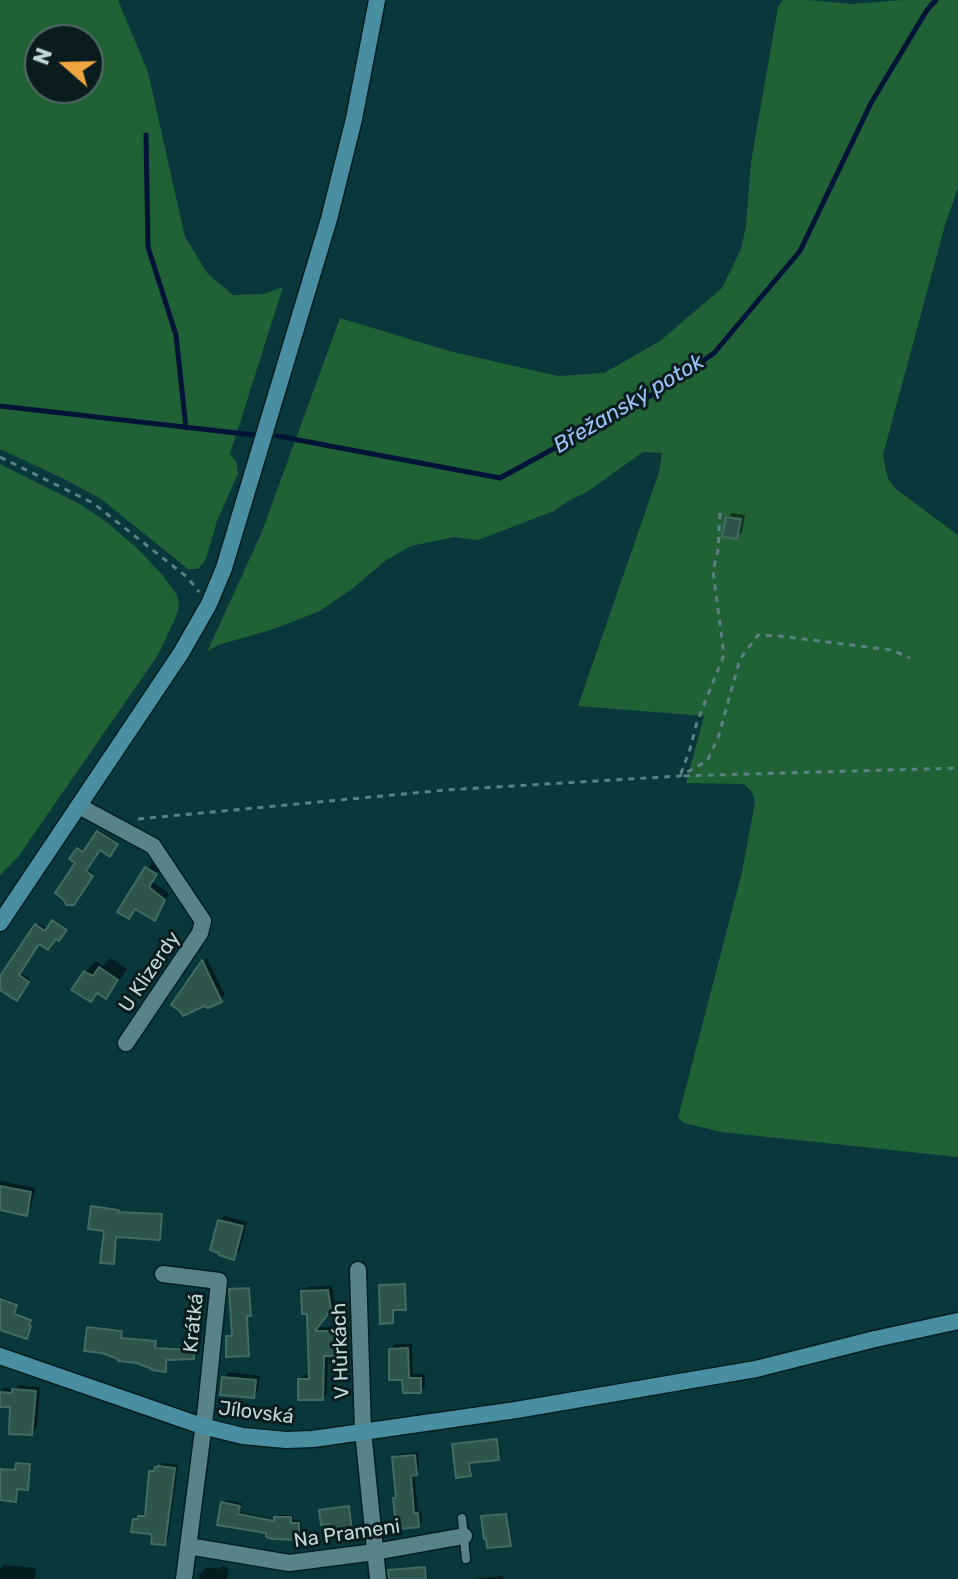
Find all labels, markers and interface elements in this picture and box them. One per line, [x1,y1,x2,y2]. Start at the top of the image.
north arrow [24,24,104,104]
text: N [27,44,58,68]
water label: Břežanský potok [549,349,709,459]
street label: U Klizerdy [114,927,186,1017]
street label: Krátká [179,1292,209,1354]
street label: V Hůrkách [327,1302,355,1400]
street label: Jílovská [217,1396,295,1430]
street label: Na Prameni [292,1515,402,1553]

